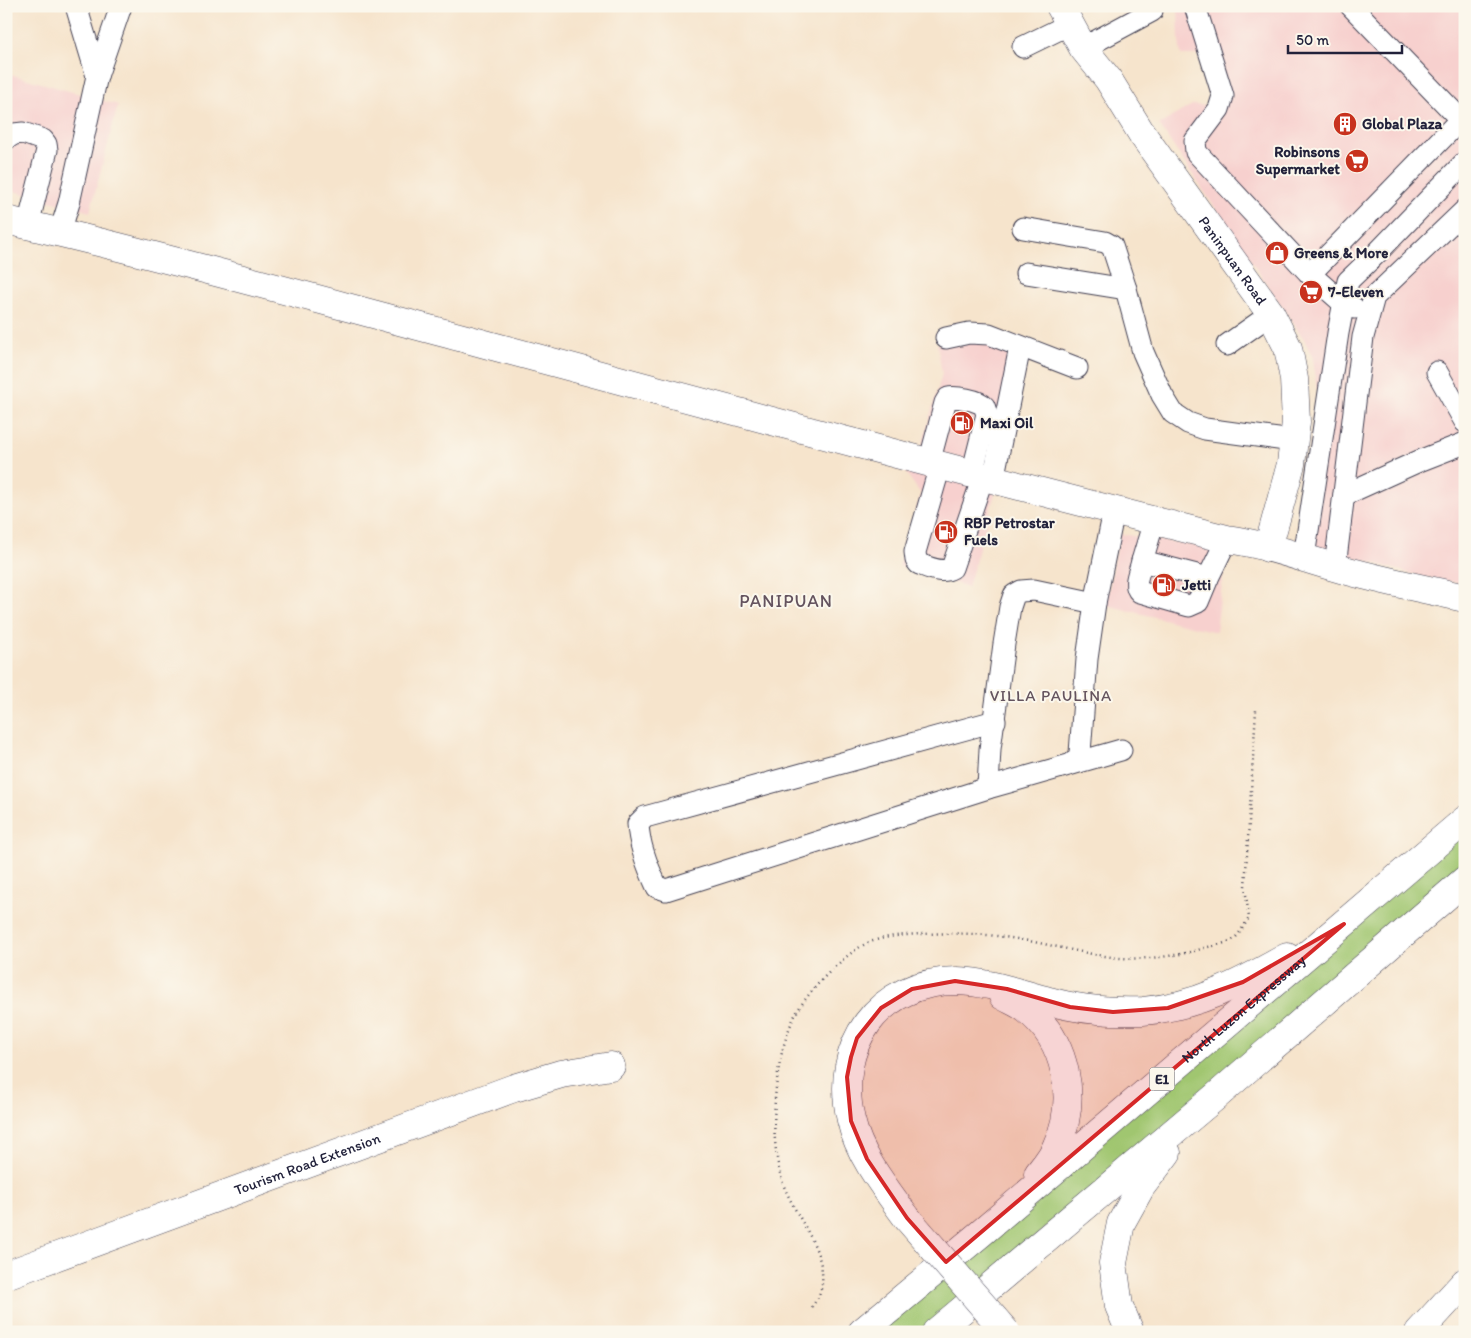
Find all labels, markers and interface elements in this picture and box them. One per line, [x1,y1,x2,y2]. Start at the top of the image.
scale bar [1288,22,1402,54]
text: 50 m [1296,31,1329,49]
building icon: Global Plaza [1332,111,1358,137]
place label: Global Plaza [1362,115,1442,133]
place label: Robinsons Supermarket [1256,143,1340,179]
supermarket icon: Robinsons Supermarket [1344,148,1370,174]
street label: Paninpuan Road [1195,213,1270,308]
shop icon: Greens & More [1264,240,1290,266]
place label: Greens & More [1294,244,1388,262]
supermarket icon: 7-Eleven [1298,279,1324,305]
place label: 7-Eleven [1327,283,1384,301]
fuel station icon: Maxi Oil [949,410,975,436]
place label: Maxi Oil [980,414,1034,432]
place label: RBP Petrostar Fuels [964,514,1055,549]
fuel station icon: RBP Petrostar Fuels [933,519,959,545]
fuel station icon: Jetti [1151,572,1177,598]
place label: Jetti [1181,576,1211,594]
district label: PANIPUAN [739,590,833,612]
district label: VILLA PAULINA [990,686,1112,705]
street label: North Luzon Expressway [1178,951,1309,1067]
road number: E1 [1150,1068,1174,1090]
street label: Tourism Road Extension [232,1129,383,1199]

